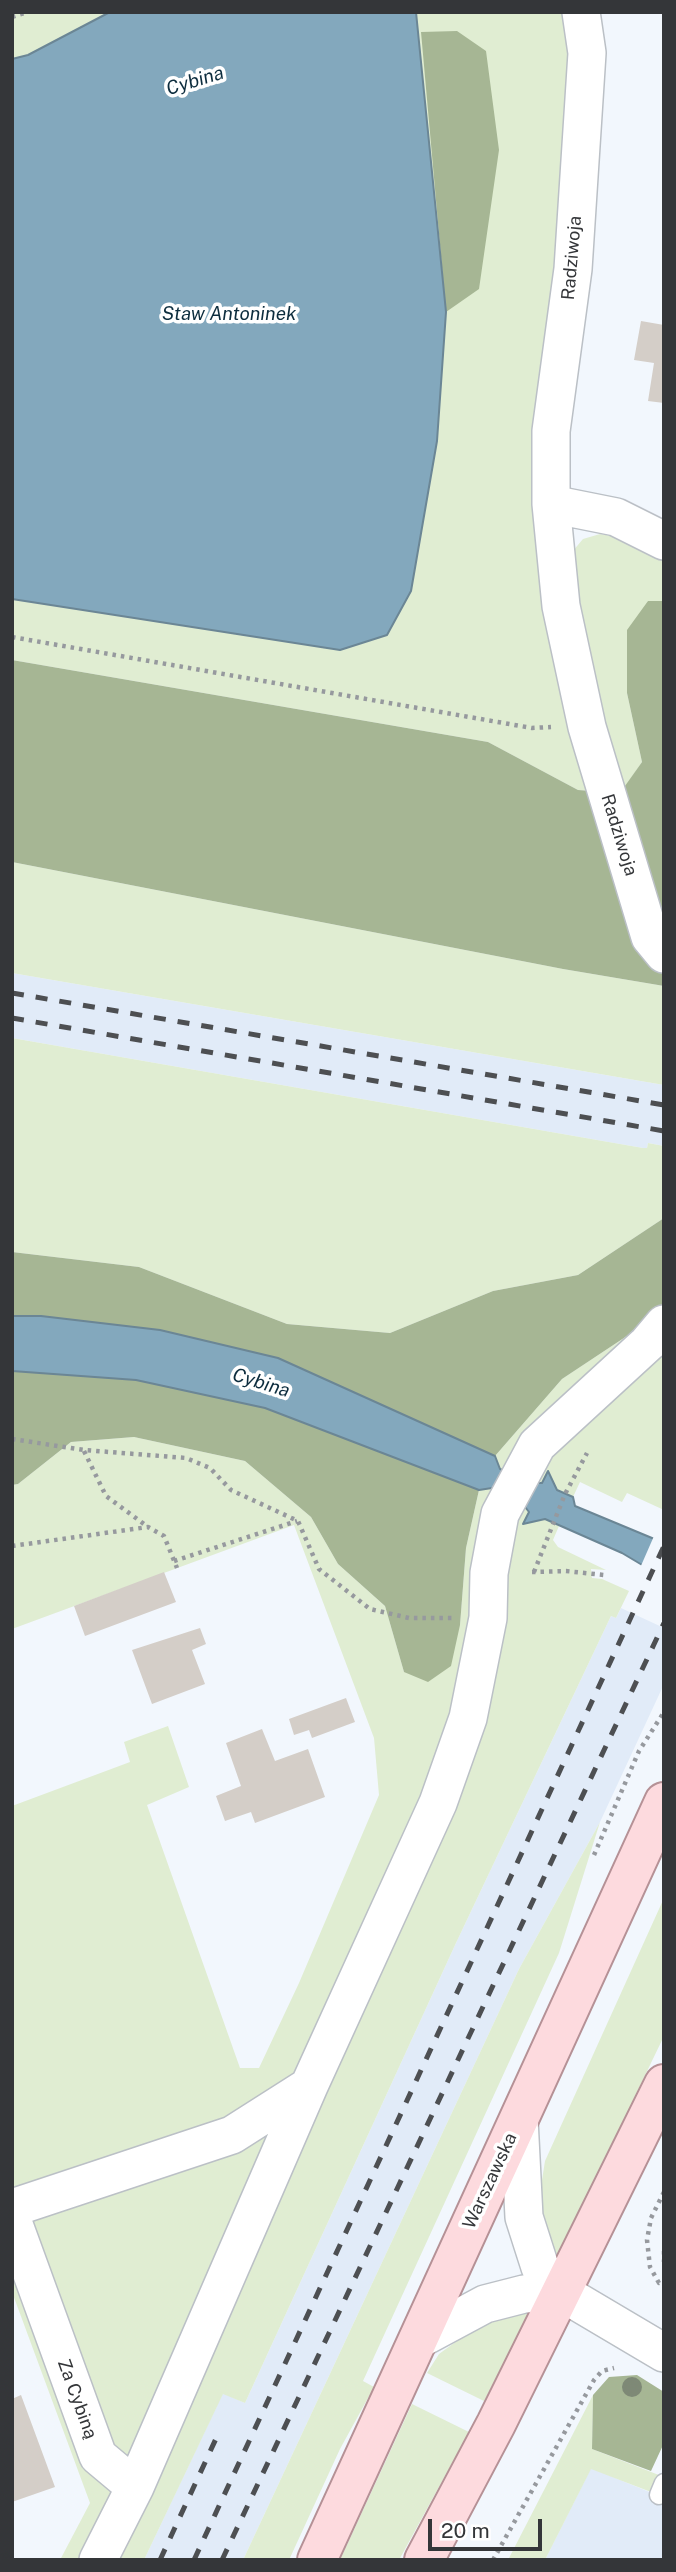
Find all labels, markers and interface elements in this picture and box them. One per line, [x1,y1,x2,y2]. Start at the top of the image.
water label: Cybina [164,62,226,100]
street label: Radziwoja [558,215,586,301]
water label: Staw Antoninek [162,303,296,325]
street label: Radziwoja [596,791,642,879]
water label: Cybina [230,1364,292,1402]
street label: Warszawska [458,2130,522,2232]
street label: Za Cybiną [53,2356,101,2442]
scale bar [431,2506,545,2550]
text: 20 m [441,2518,490,2543]

